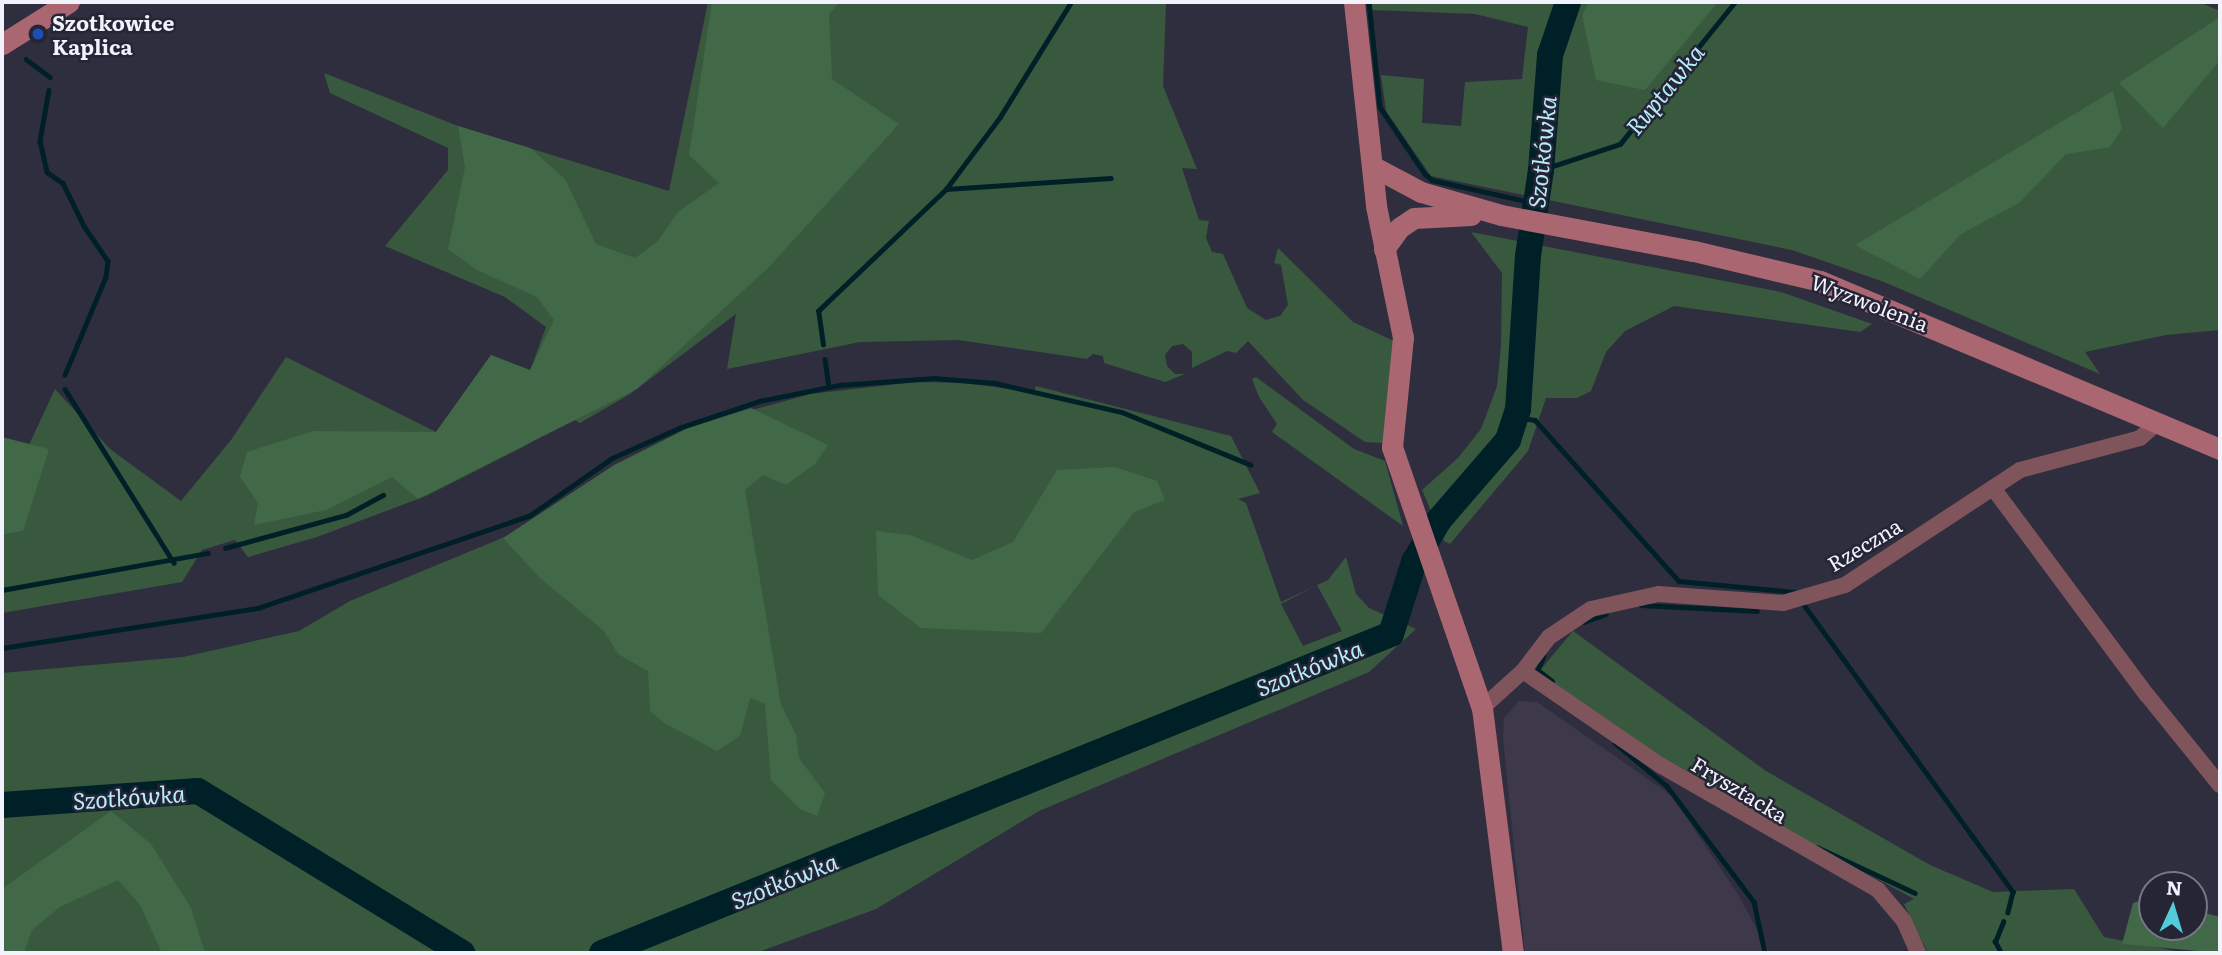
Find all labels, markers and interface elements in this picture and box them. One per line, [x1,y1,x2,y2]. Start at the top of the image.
place label: Szotkowice Kaplica [52,9,174,59]
marker: Szotkowice Kaplica [30,26,46,42]
water label: Ruptawka [1619,38,1709,140]
water label: Szotkówka [1521,95,1561,209]
street label: Wyzwolenia [1808,268,1932,336]
street label: Rzeczna [1822,512,1906,576]
water label: Szotkówka [1252,633,1366,701]
street label: Frysztacka [1687,751,1793,827]
water label: Szotkówka [72,778,186,814]
water label: Szotkówka [727,846,841,914]
north arrow [2138,871,2208,941]
text: N [2165,873,2183,902]

